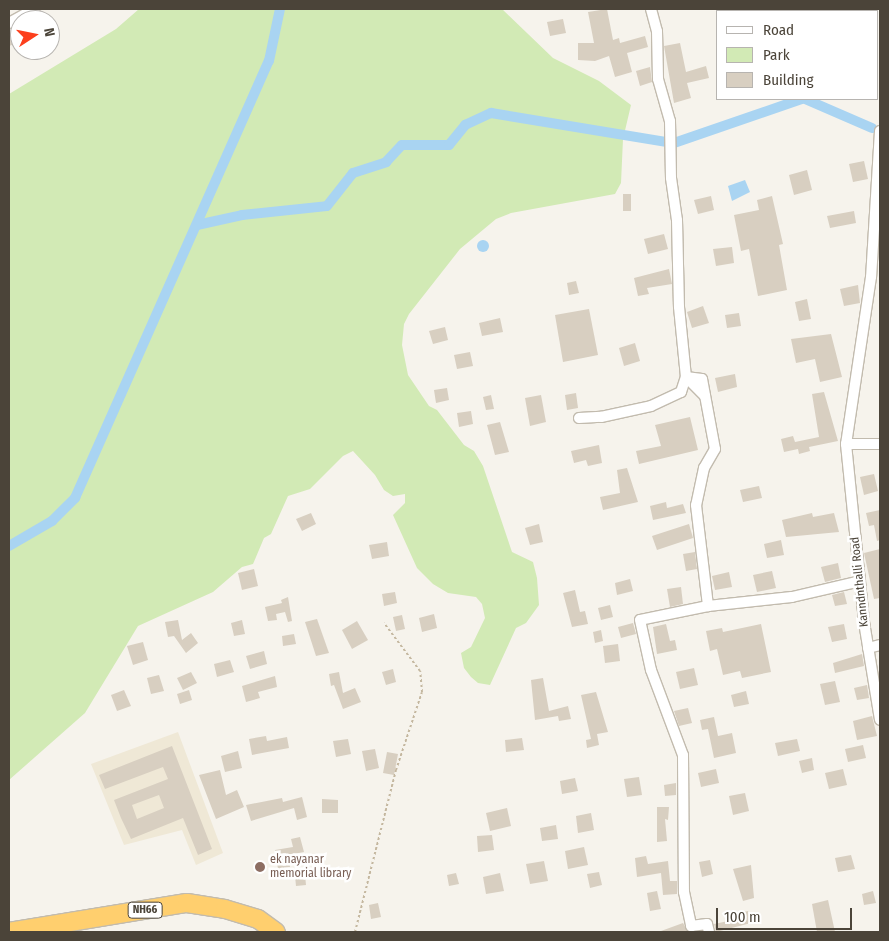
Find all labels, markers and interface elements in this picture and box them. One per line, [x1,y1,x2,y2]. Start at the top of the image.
north arrow [10,10,60,60]
legend [716,10,879,100]
text: Road [763,21,794,39]
text: N [40,26,58,38]
text: Park [763,46,790,64]
text: Building [763,71,814,89]
street label: Kanndnthalli Road [848,536,872,628]
place label: ek nayanar memorial library [270,853,351,881]
marker: ek nayanar memorial library [254,861,266,873]
scale bar [719,898,855,930]
road number: NH66 [128,902,162,918]
text: 100 m [724,908,761,926]

